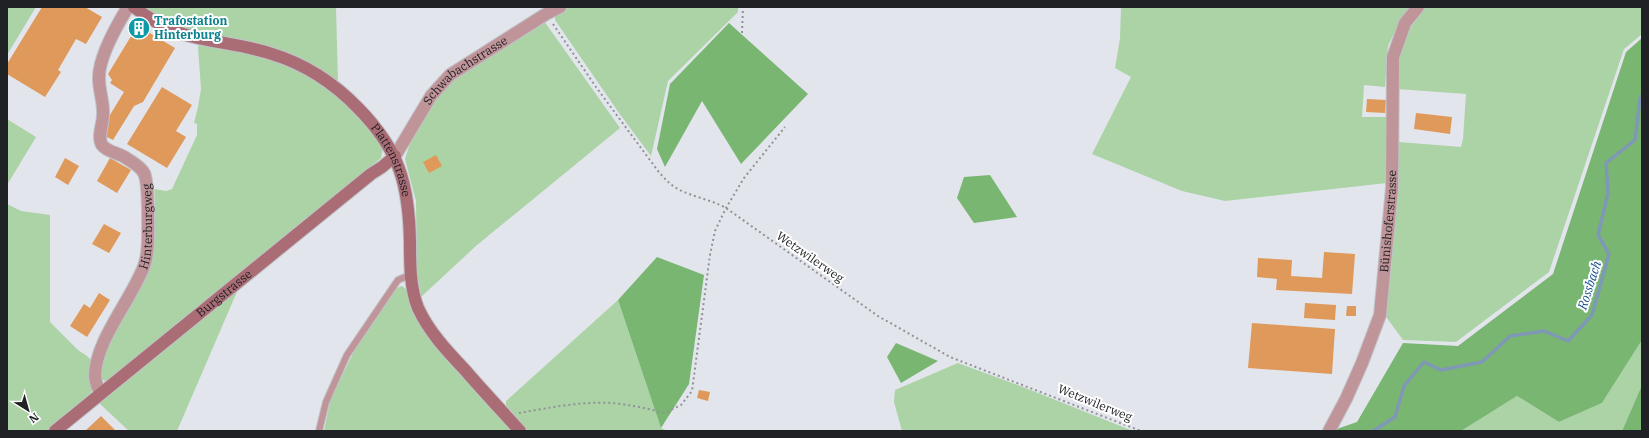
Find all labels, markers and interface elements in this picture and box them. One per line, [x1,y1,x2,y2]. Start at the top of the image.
place label: Trafostation Hinterburg [154,13,227,42]
building icon: Trafostation Hinterburg [126,15,152,41]
street label: Schwabachstrasse [420,33,510,107]
street label: Plattenstrasse [368,120,414,198]
street label: Bünishoferstrasse [1376,170,1399,273]
street label: Hinterburgweg [135,183,155,271]
street label: Wetzwilerweg [774,228,847,286]
water label: Rossbach [1573,259,1605,313]
street label: Burgstrasse [193,266,255,320]
street label: Wetzwilerweg [1056,381,1135,424]
north arrow [8,390,48,430]
text: N [26,410,42,426]

